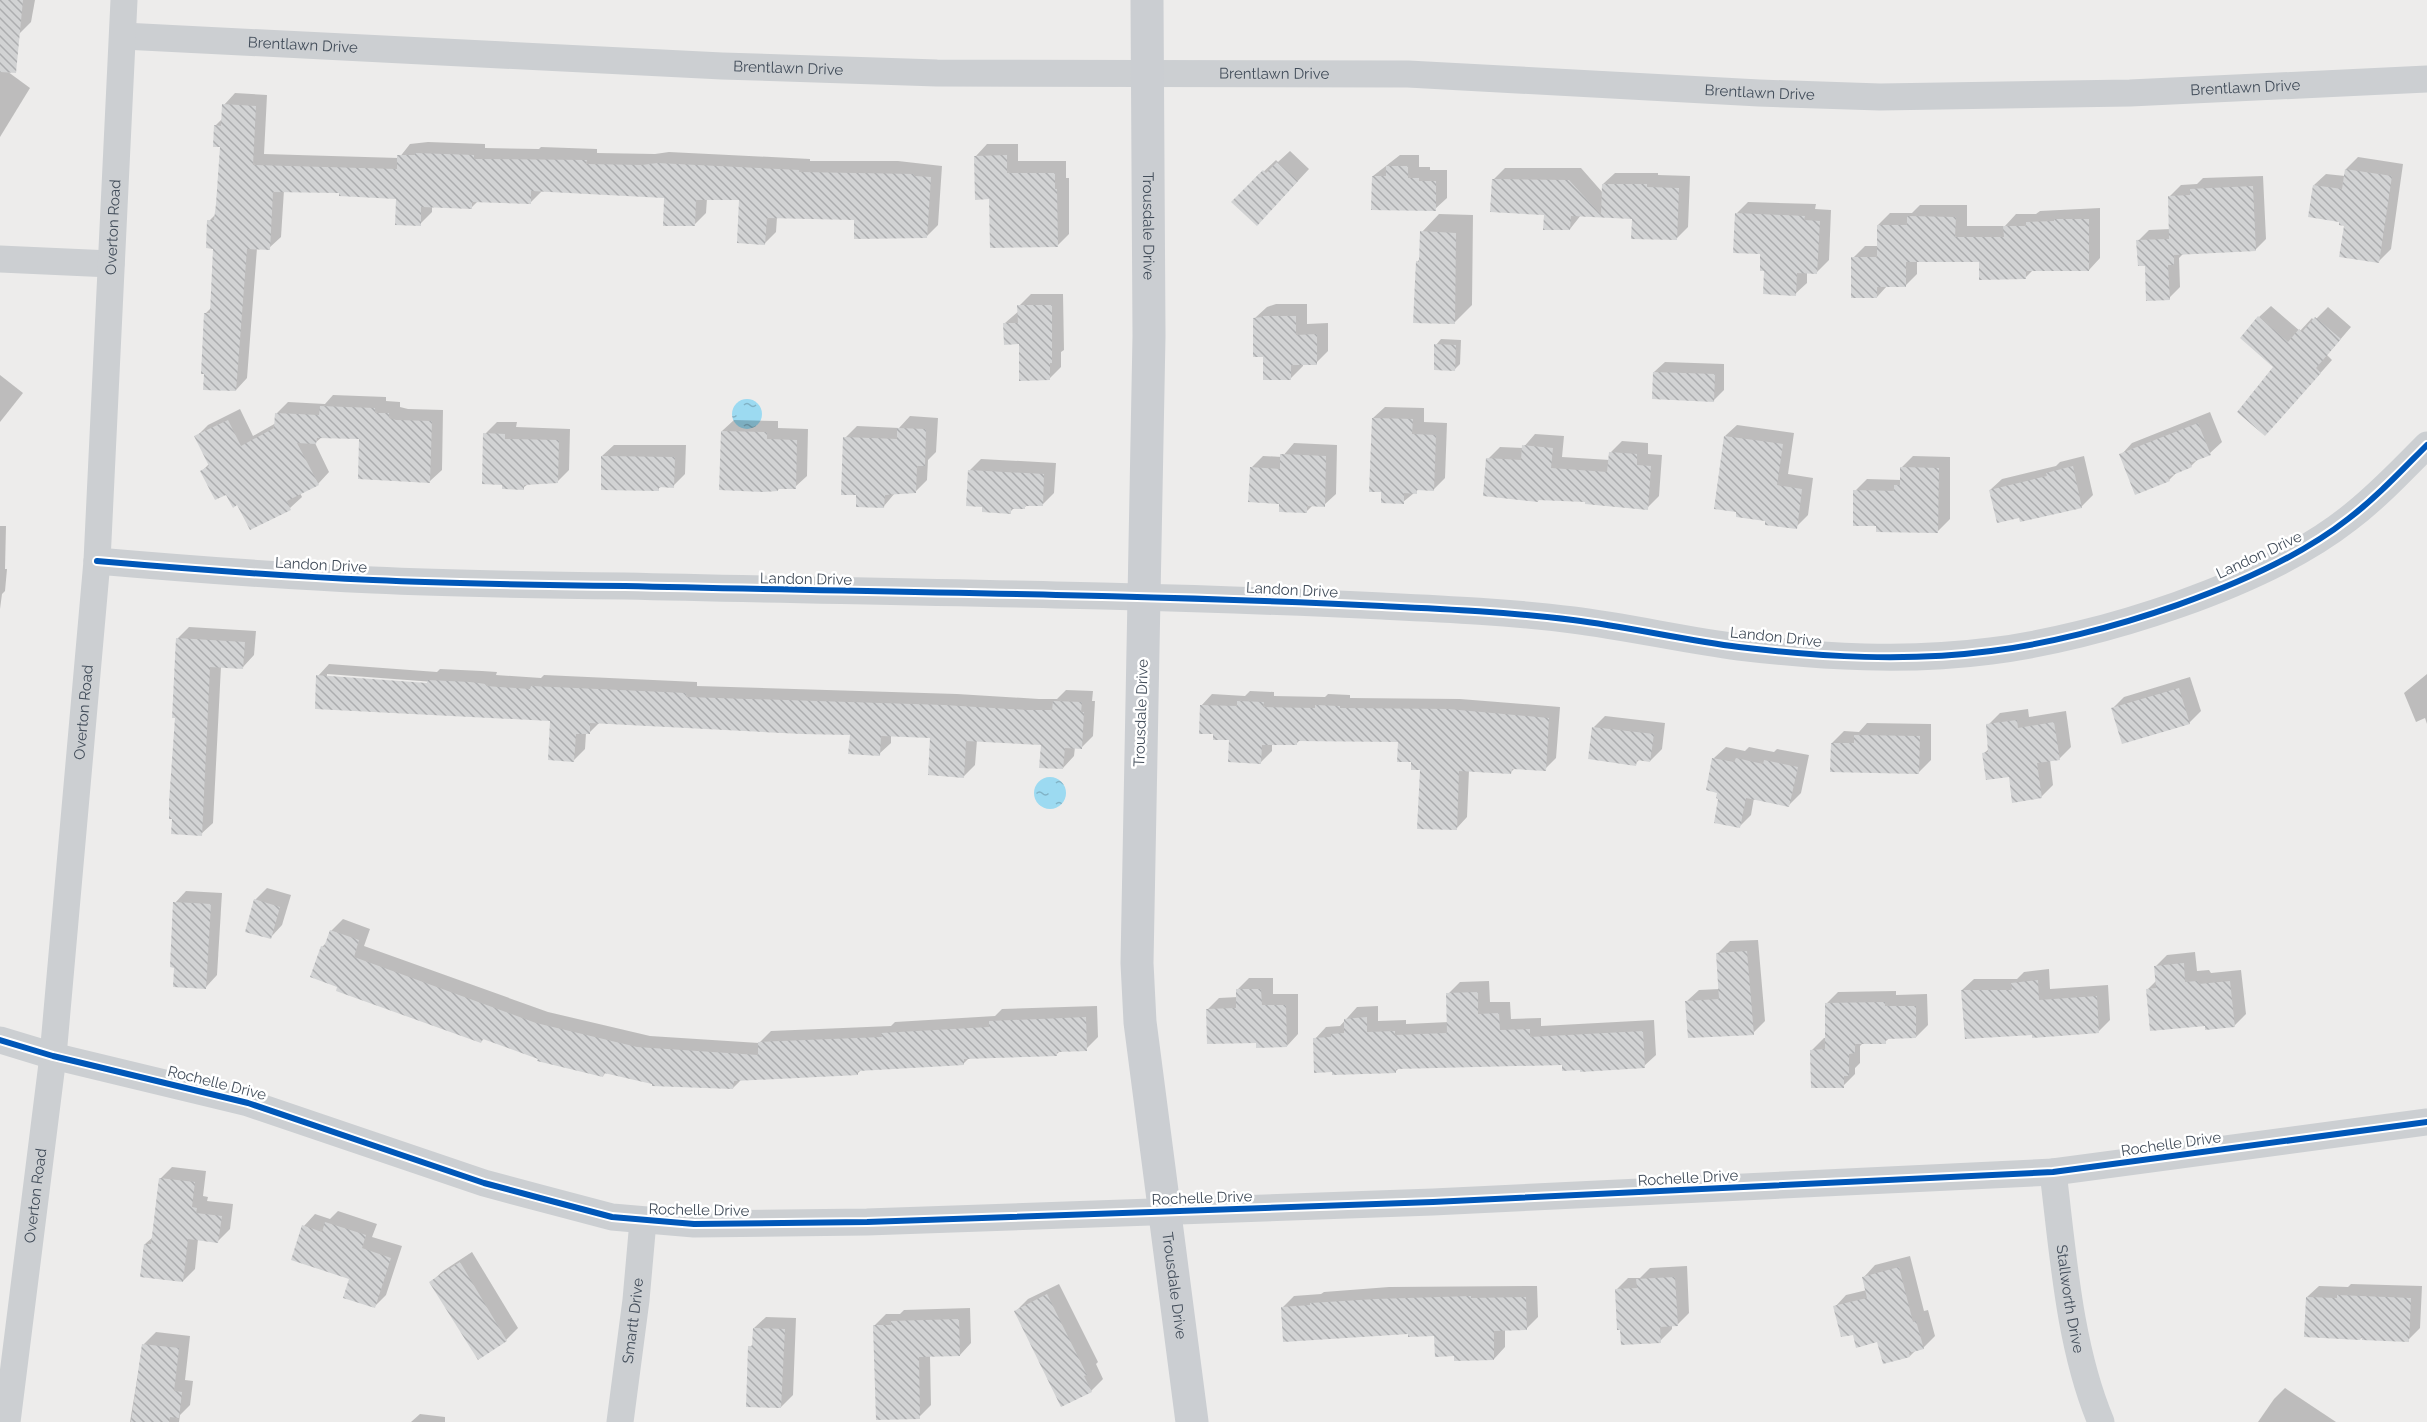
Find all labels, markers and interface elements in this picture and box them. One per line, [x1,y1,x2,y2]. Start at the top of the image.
street label: Brentlawn Drive [247,33,358,57]
street label: Brentlawn Drive [733,57,844,79]
street label: Brentlawn Drive [1219,65,1329,83]
street label: Brentlawn Drive [2190,76,2301,99]
street label: Brentlawn Drive [1704,81,1815,104]
street label: Trousdale Drive [1139,172,1158,280]
street label: Overton Road [102,179,124,275]
street label: Landon Drive [2213,527,2305,583]
street label: Landon Drive [274,554,368,576]
street label: Landon Drive [760,569,852,589]
street label: Landon Drive [1245,579,1339,601]
street label: Landon Drive [1729,623,1823,651]
street label: Trousdale Drive [1130,659,1152,767]
street label: Overton Road [70,664,97,761]
street label: Rochelle Drive [166,1062,268,1104]
street label: Rochelle Drive [2120,1128,2222,1160]
street label: Overton Road [21,1147,50,1244]
street label: Rochelle Drive [1637,1166,1739,1190]
street label: Rochelle Drive [1151,1187,1253,1209]
street label: Rochelle Drive [648,1200,750,1220]
street label: Trousdale Drive [1158,1231,1190,1341]
street label: Stallworth Drive [2052,1244,2088,1355]
street label: Smartt Drive [619,1277,647,1365]

